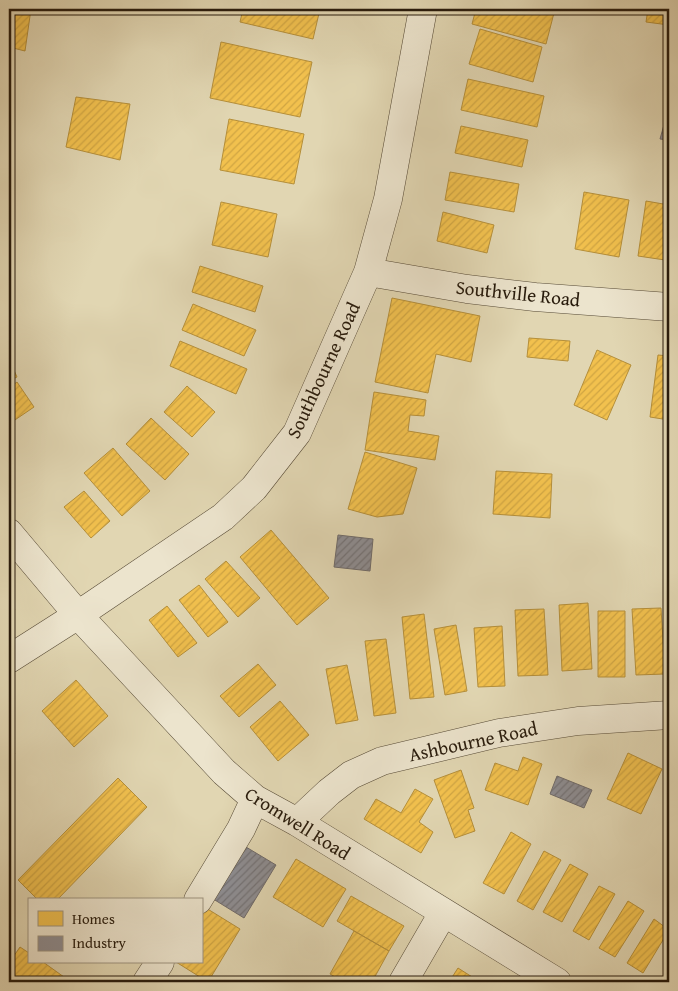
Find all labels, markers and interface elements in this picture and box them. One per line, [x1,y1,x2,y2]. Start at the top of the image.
street label: Southville Road [454,273,582,314]
street label: Southbourne Road [279,296,367,443]
street label: Ashbourne Road [406,714,541,768]
street label: Cromwell Road [240,779,357,867]
legend [28,898,202,964]
text: Homes [72,908,115,929]
text: Industry [72,932,127,953]

